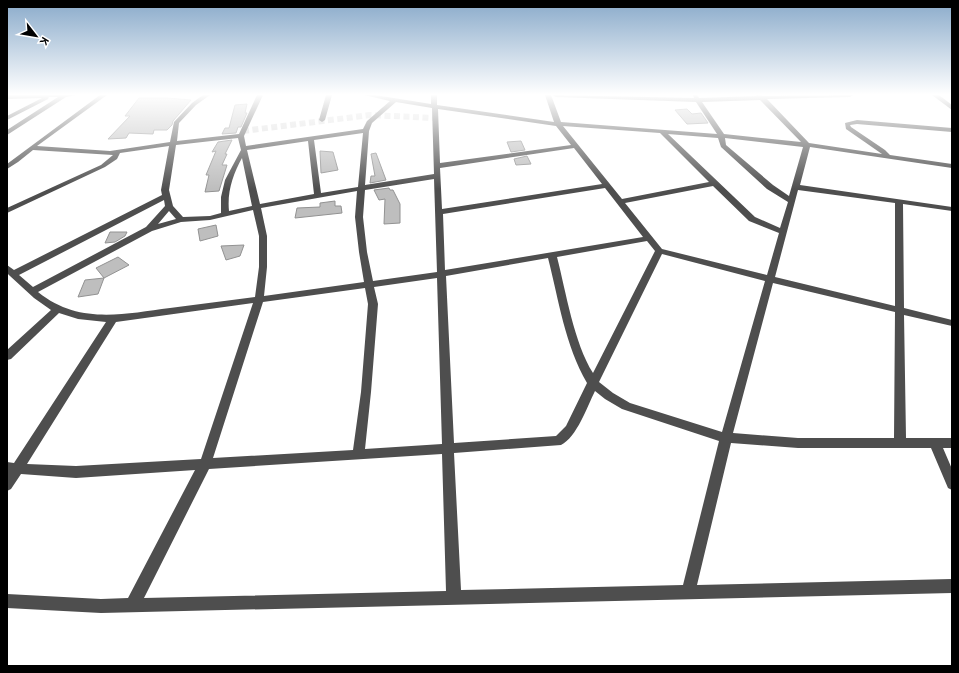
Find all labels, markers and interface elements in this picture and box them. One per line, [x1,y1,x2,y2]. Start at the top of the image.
north arrow [16,16,56,56]
text: K [37,35,52,48]

